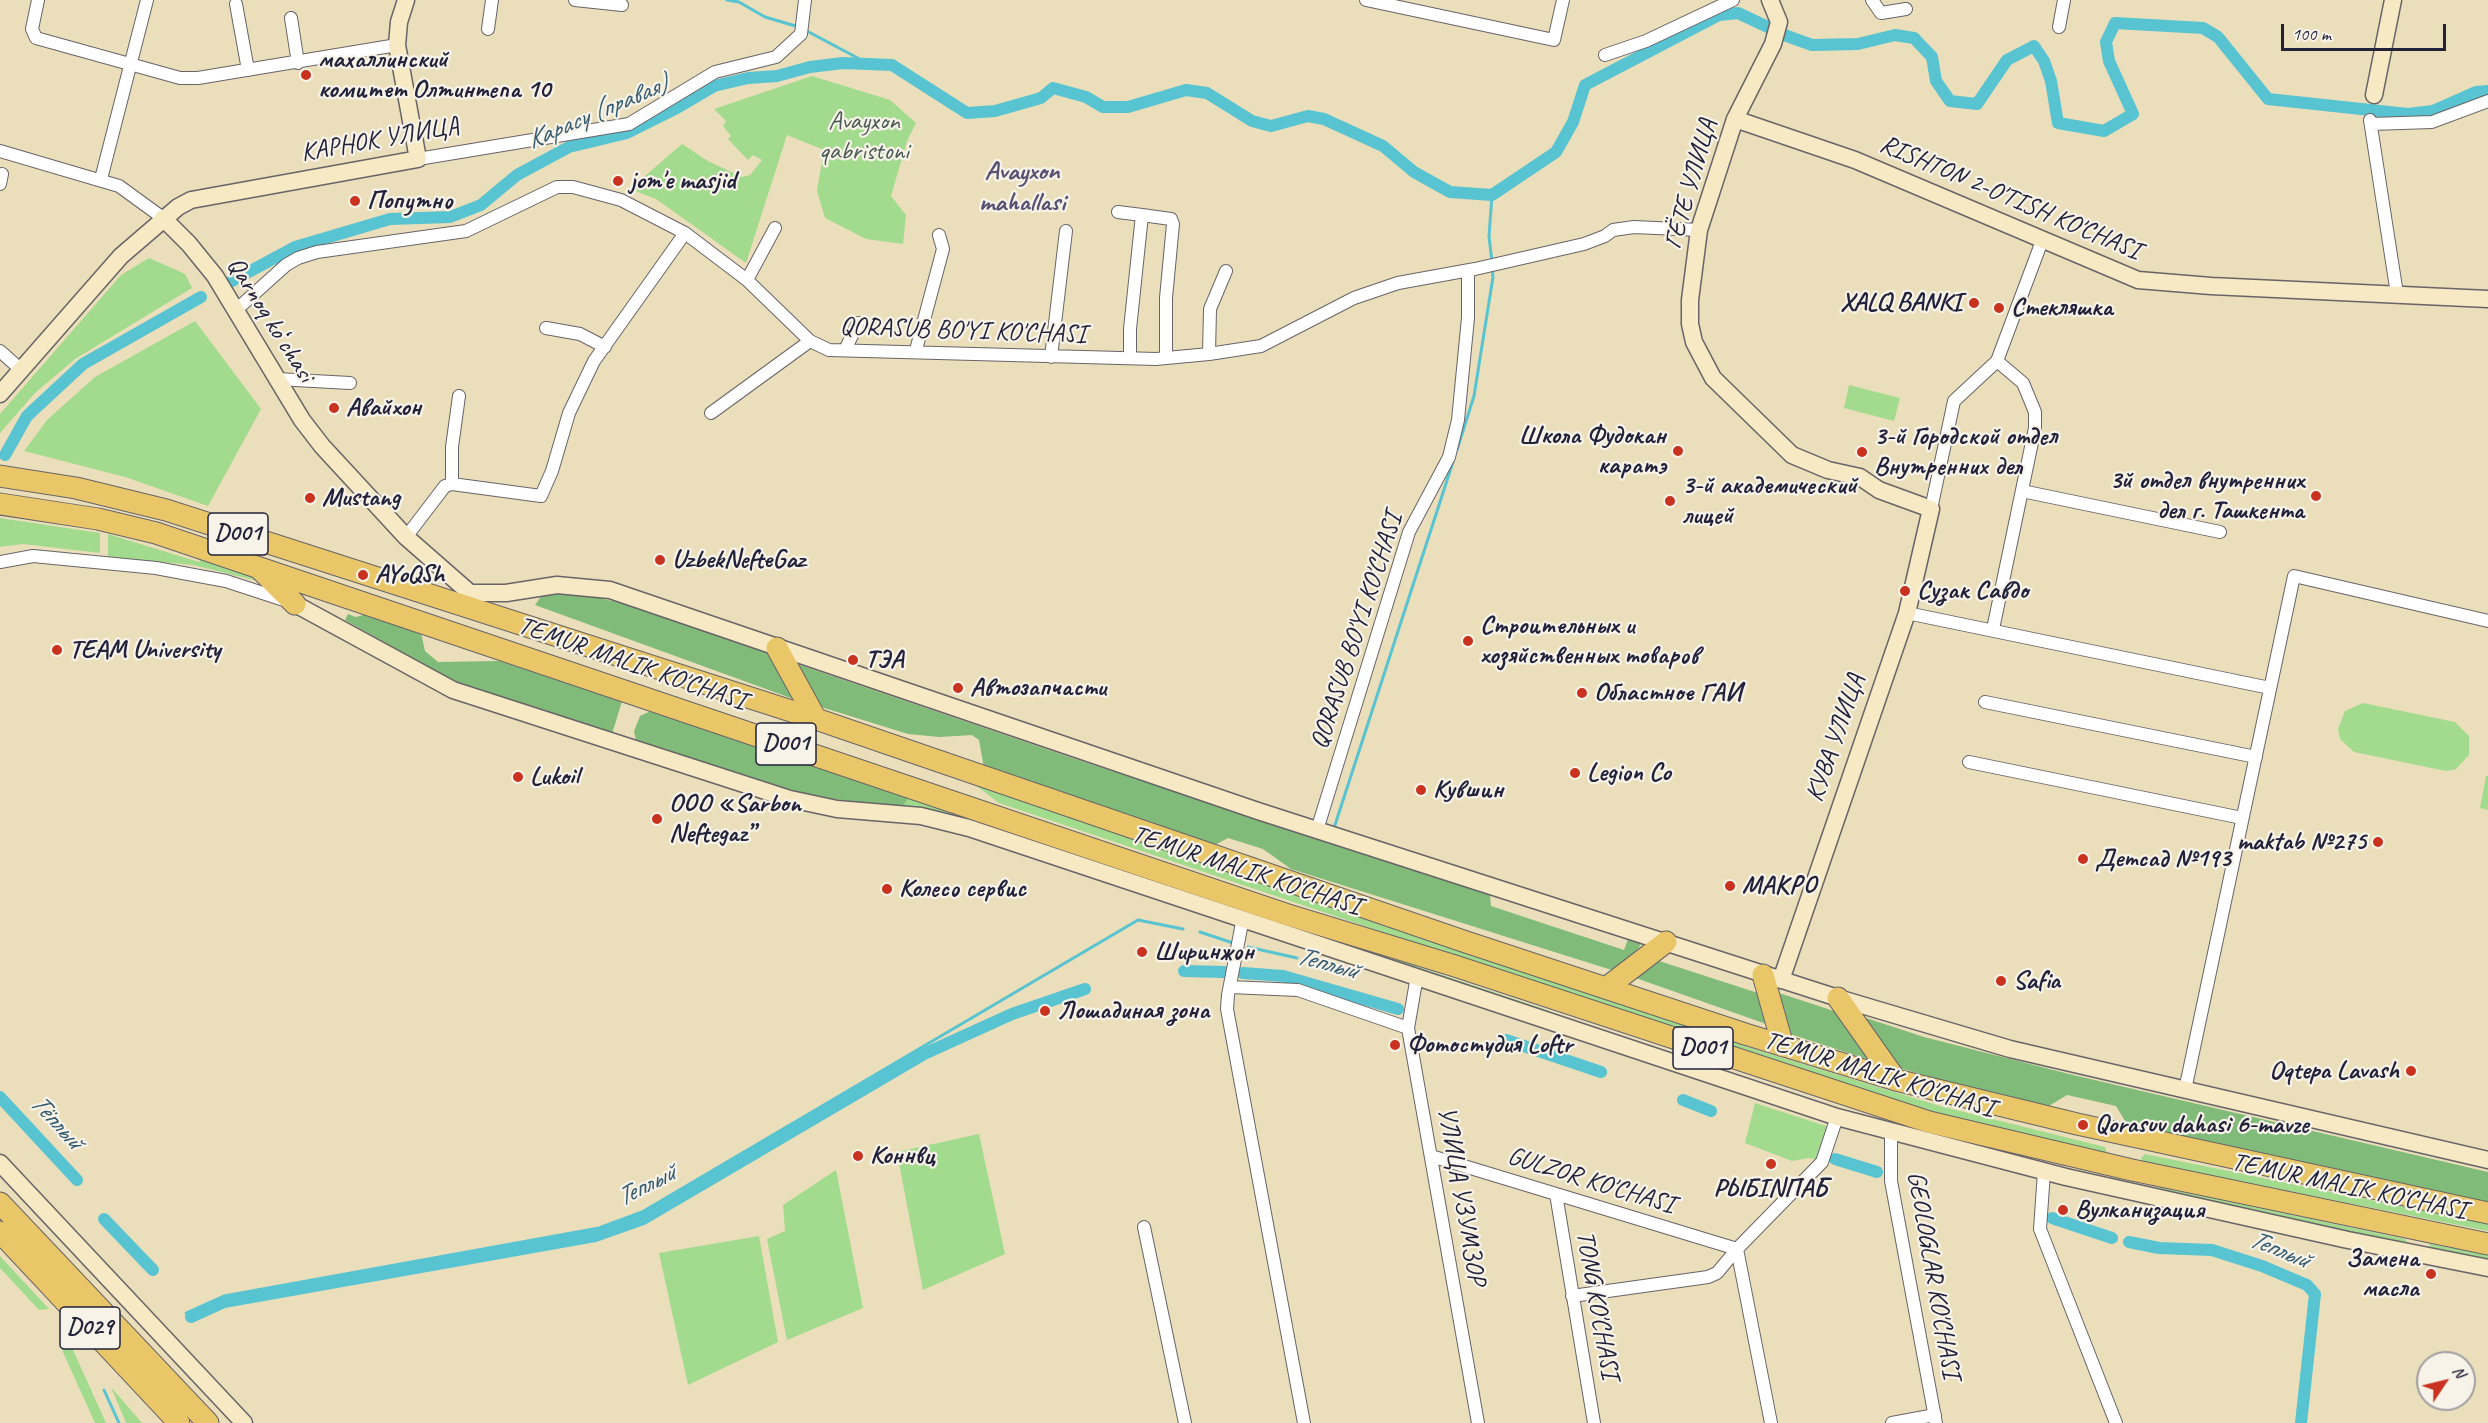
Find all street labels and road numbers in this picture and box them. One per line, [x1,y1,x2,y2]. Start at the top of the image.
street label: КАРНОК УЛИЦА [299,111,461,169]
street label: ГЁТЕ УЛИЦА [1658,116,1724,252]
street label: RISHTON 2-O'TISH KO'CHASI [1875,129,2145,267]
street label: Qarnoq koʻchasi [219,252,321,388]
street label: QORASUB BO'YI KO'CHASI [839,311,1087,351]
street label: QORASUB BO'YI KO'CHASI [1304,509,1410,753]
road number: D001 [208,513,268,555]
street label: TEMUR MALIK KO'CHASI [514,610,750,718]
street label: КУВА УЛИЦА [1800,670,1872,806]
road number: D001 [756,723,816,765]
street label: TEMUR MALIK KO'CHASI [1127,819,1365,923]
street label: TEMUR MALIK KO'CHASI [1760,1025,1998,1125]
road number: D001 [1673,1027,1733,1069]
street label: УЛИЦА УЗУМЗОР [1430,1104,1492,1288]
street label: GULZOR KO'CHASI [1504,1141,1678,1221]
street label: TEMUR MALIK KO'CHASI [2229,1147,2469,1227]
street label: GEOLOGLAR KO'CHASI [1899,1169,1967,1381]
street label: TONG KO'CHASI [1569,1228,1625,1382]
road number: D029 [60,1307,120,1349]

